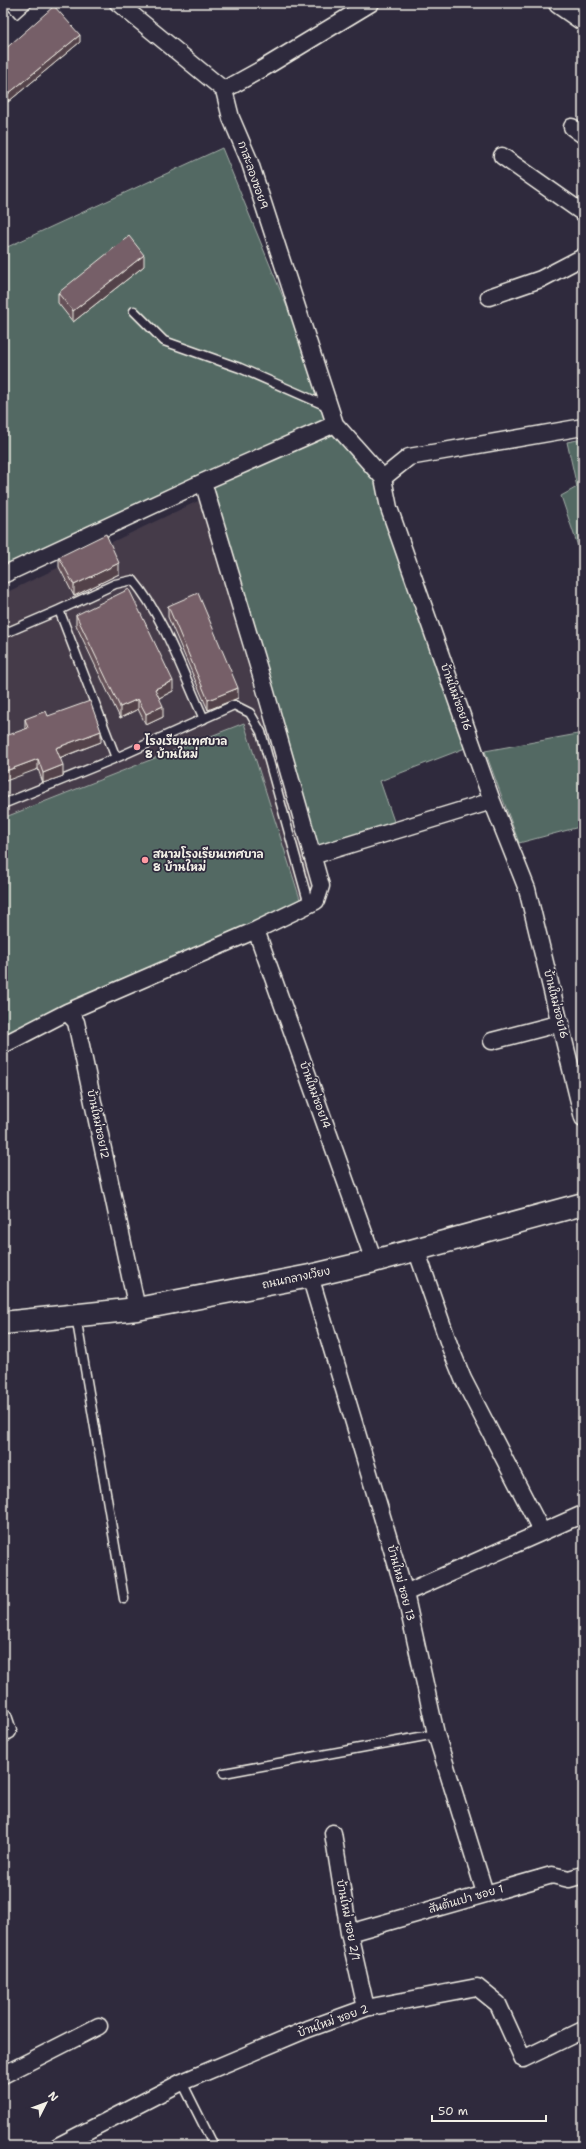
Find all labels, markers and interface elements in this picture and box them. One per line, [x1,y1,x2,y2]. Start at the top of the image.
street label: กาสะลองซอย9 [234,139,272,211]
street label: บ้านใหม่ซอย16 [437,661,476,733]
place label: โรงเรียนเทศบาล 8 บ้านใหม่ [144,733,227,762]
marker: โรงเรียนเทศบาล 8 บ้านใหม่ [132,742,142,752]
place label: สนามโรงเรียนเทศบาล 8 บ้านใหม่ [153,846,263,875]
marker: สนามโรงเรียนเทศบาล 8 บ้านใหม่ [140,855,150,865]
street label: บ้านใหม่ซอย16 [540,968,573,1040]
street label: บ้านใหม่ซอย14 [296,1059,335,1131]
street label: บ้านใหม่ซอย12 [83,1088,114,1160]
street label: ถนนกลางเวียง [261,1263,331,1293]
street label: บ้านใหม่ ซอย 13 [384,1543,419,1623]
street label: บ้านใหม่ ซอย 2/1 [333,1878,364,1962]
street label: สันต้นเปา ซอย 1 [427,1881,505,1917]
street label: บ้านใหม่ ซอย 2 [295,2000,370,2041]
north arrow [26,2083,66,2123]
text: N [45,2088,62,2105]
scale bar [432,2097,546,2123]
text: 50 m [438,2103,468,2119]

